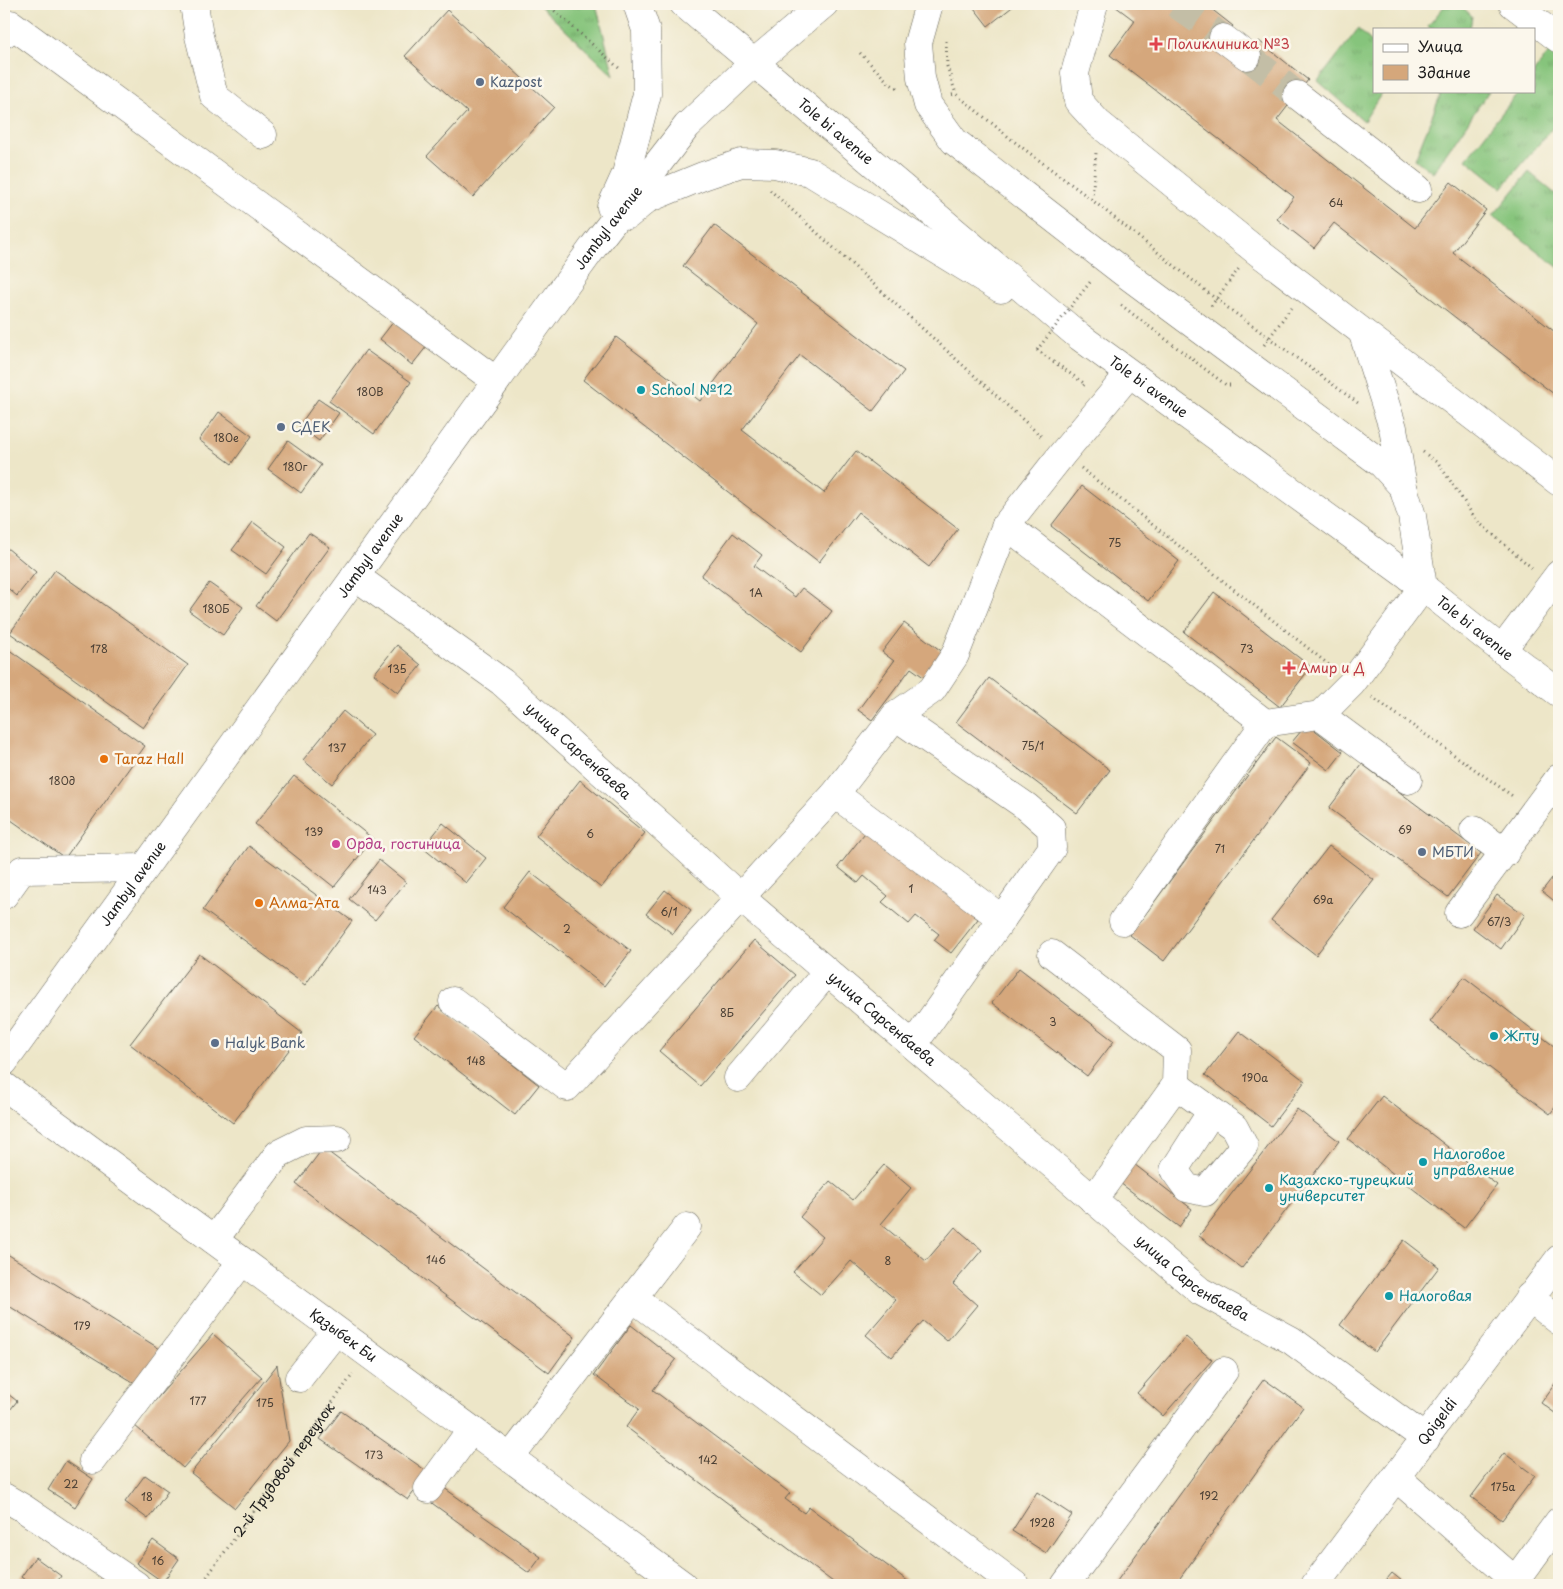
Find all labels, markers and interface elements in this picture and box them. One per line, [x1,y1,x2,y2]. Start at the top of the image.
legend [1373,28,1536,92]
place label: Поликлиника №3 [1167,33,1290,54]
text: Улица [1418,34,1463,57]
marker: Поликлиника №3 [1149,37,1163,51]
text: Здание [1418,60,1471,83]
place label: Kazpost [490,71,543,92]
marker: Kazpost [474,76,486,88]
street label: Tole bi avenue [793,93,879,169]
street label: Jambyl avenue [569,181,647,274]
house number: 64 [1329,194,1343,211]
street label: Tole bi avenue [1105,350,1193,423]
place label: School №12 [651,379,733,400]
house number: 180В [356,383,384,400]
marker: School №12 [635,384,647,396]
place label: СДЕК [291,416,331,437]
marker: СДЕК [275,421,287,433]
house number: 180е [213,429,239,446]
house number: 180г [283,458,307,475]
street label: Jambyl avenue [332,508,408,602]
house number: 75 [1109,534,1121,551]
house number: 1А [749,584,763,601]
street label: Tole bi avenue [1432,591,1518,665]
house number: 180Б [202,600,230,617]
house number: 178 [90,640,108,657]
house number: 73 [1240,640,1254,657]
place label: Амир и Д [1299,657,1365,678]
house number: 135 [387,660,407,677]
marker: Амир и Д [1283,662,1295,674]
street label: улица Сарсенбаева [521,697,636,804]
house number: 75/1 [1022,737,1044,754]
house number: 137 [328,739,346,756]
place label: Taraz Hall [114,748,184,769]
marker: Taraz Hall [98,753,110,765]
house number: 180д [49,772,75,789]
house number: 69 [1398,821,1412,838]
house number: 139 [305,823,323,840]
house number: 6 [586,825,594,842]
place label: Орда, гостиница [346,833,461,854]
street label: Jambyl avenue [94,836,171,930]
marker: Орда, гостиница [330,838,342,850]
house number: 71 [1215,840,1225,857]
place label: МБТИ [1432,841,1474,862]
marker: МБТИ [1416,846,1428,858]
house number: 1 [909,880,914,897]
house number: 143 [367,881,387,898]
house number: 69а [1313,891,1333,908]
place label: Алма-Ата [269,892,340,913]
marker: Алма-Ата [253,897,265,909]
house number: 6/1 [660,903,678,920]
house number: 67/3 [1487,913,1511,930]
house number: 2 [563,920,571,937]
street label: улица Сарсенбаева [824,966,941,1071]
house number: 8Б [720,1004,734,1021]
house number: 3 [1049,1013,1057,1030]
place label: Жгту [1503,1025,1540,1046]
marker: Жгту [1488,1030,1500,1042]
place label: Halyk Bank [225,1032,306,1053]
marker: Halyk Bank [209,1037,221,1049]
house number: 148 [466,1052,486,1069]
house number: 190а [1242,1069,1268,1086]
place label: Налоговое управление [1433,1143,1515,1180]
marker: Налоговое управление [1417,1156,1429,1168]
place label: Казахско-турецкий университет [1279,1169,1414,1206]
marker: Казахско-турецкий университет [1263,1182,1275,1194]
street label: улица Сарсенбаева [1131,1229,1253,1326]
house number: 146 [426,1251,446,1268]
house number: 8 [885,1252,892,1269]
place label: Налоговая [1399,1285,1472,1306]
marker: Налоговая [1383,1290,1395,1302]
street label: Қазыбек Би [305,1303,382,1367]
house number: 179 [73,1317,91,1334]
house number: 177 [190,1392,207,1409]
street label: Qoigeldi [1412,1393,1462,1449]
house number: 175 [256,1394,274,1411]
street label: 2-й Трудовой переулок [228,1397,340,1541]
house number: 173 [365,1446,383,1463]
house number: 142 [698,1451,718,1468]
house number: 22 [64,1475,78,1492]
house number: 175а [1491,1478,1516,1495]
house number: 192 [1200,1487,1219,1504]
house number: 18 [141,1488,153,1505]
house number: 192в [1029,1514,1055,1531]
house number: 16 [152,1552,165,1569]

